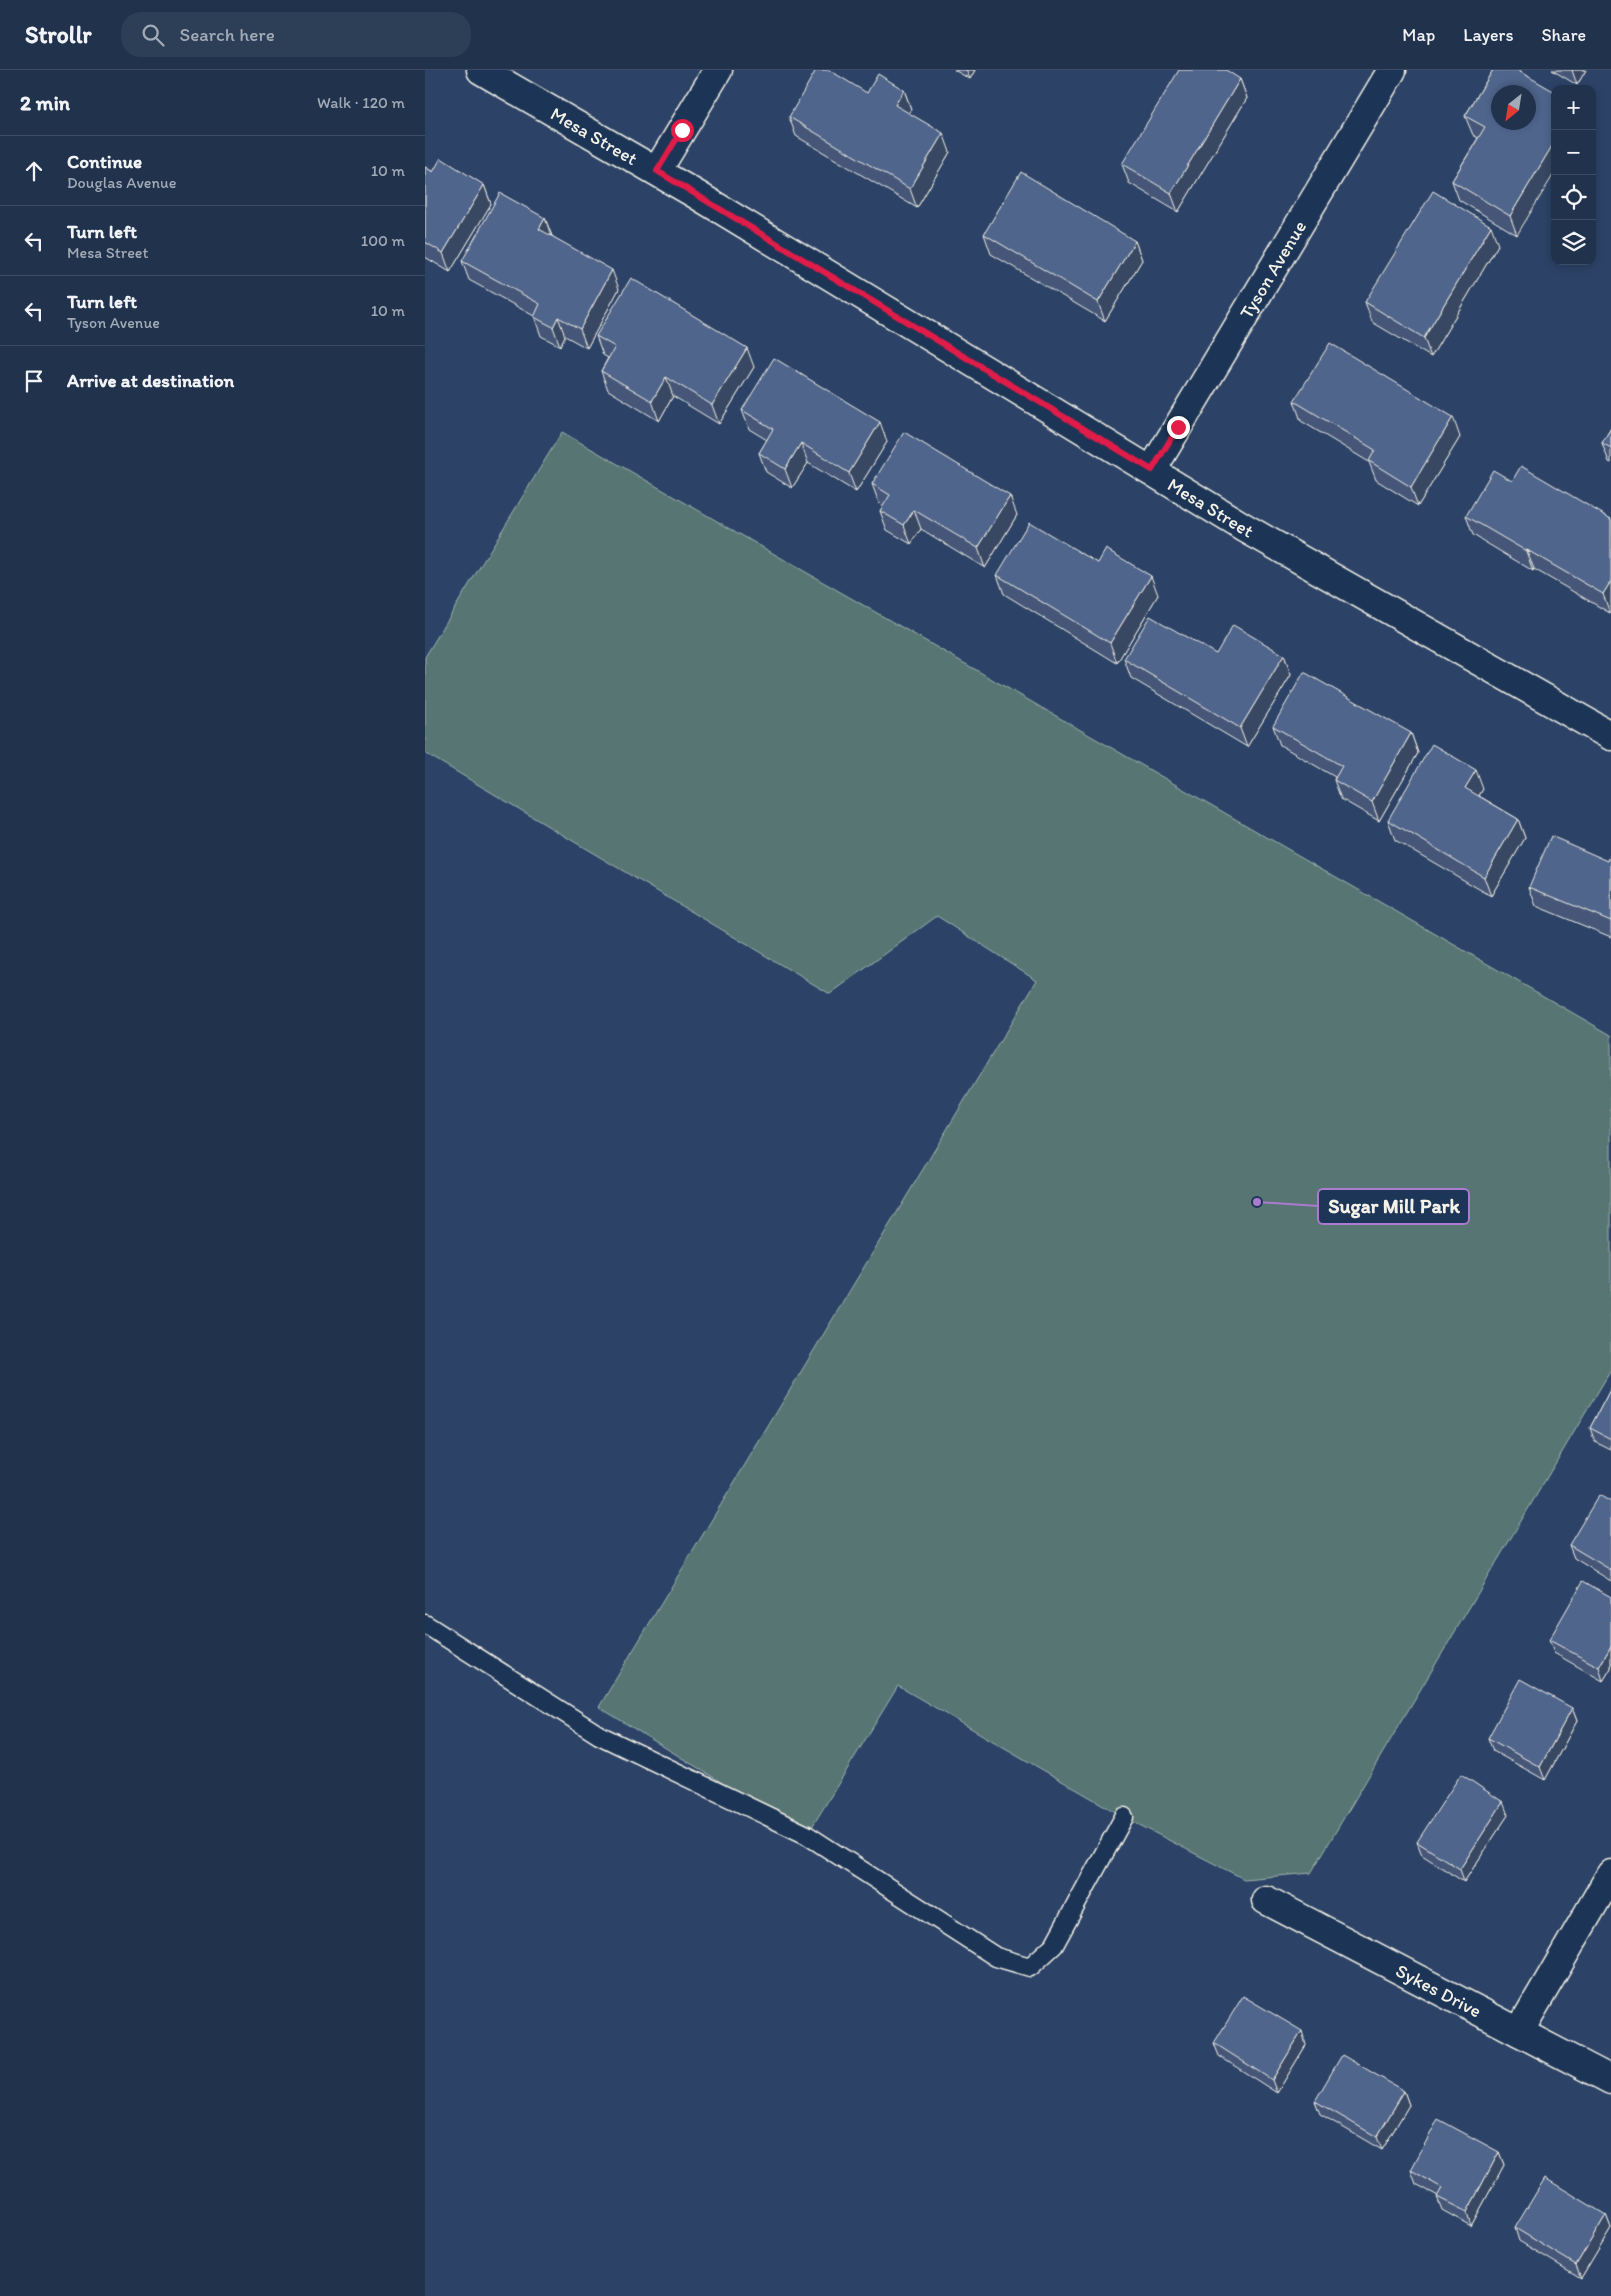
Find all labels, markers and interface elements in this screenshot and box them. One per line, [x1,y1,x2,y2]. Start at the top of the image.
search box [121,12,471,57]
text: Strollr [25,20,91,49]
icon: search [139,21,167,49]
text: Search here [179,23,275,46]
text: Map [1402,24,1435,46]
text: Layers [1463,24,1513,46]
text: Share [1541,24,1586,46]
north arrow [1491,85,1536,130]
map controls [1551,85,1596,265]
button: + [1551,85,1596,130]
text: 2 min [20,90,70,115]
text: Walk · 120 m [317,93,405,112]
street label: Mesa Street [547,101,642,170]
route start [671,119,694,142]
button: − [1551,130,1596,175]
text: Continue [67,150,142,173]
icon: ahead [20,157,48,185]
text: 10 m [371,161,405,180]
text: Douglas Avenue [67,173,176,192]
button: locate [1551,175,1596,220]
street label: Tyson Avenue [1234,216,1311,323]
text: Turn left [67,220,137,243]
button: layers [1551,220,1596,265]
icon: left [20,227,48,255]
text: 100 m [361,231,405,250]
text: Mesa Street [67,243,149,262]
text: Turn left [67,290,137,313]
icon: left [20,297,48,325]
text: 10 m [371,301,405,320]
text: Tyson Avenue [67,313,160,332]
icon: arrive [20,367,48,395]
text: Arrive at destination [67,369,234,392]
route end [1167,416,1190,439]
street label: Mesa Street [1164,472,1258,542]
callout: Sugar Mill Park [1318,1189,1469,1224]
text: Sugar Mill Park [1328,1194,1460,1219]
street label: Sykes Drive [1392,1958,1486,2022]

